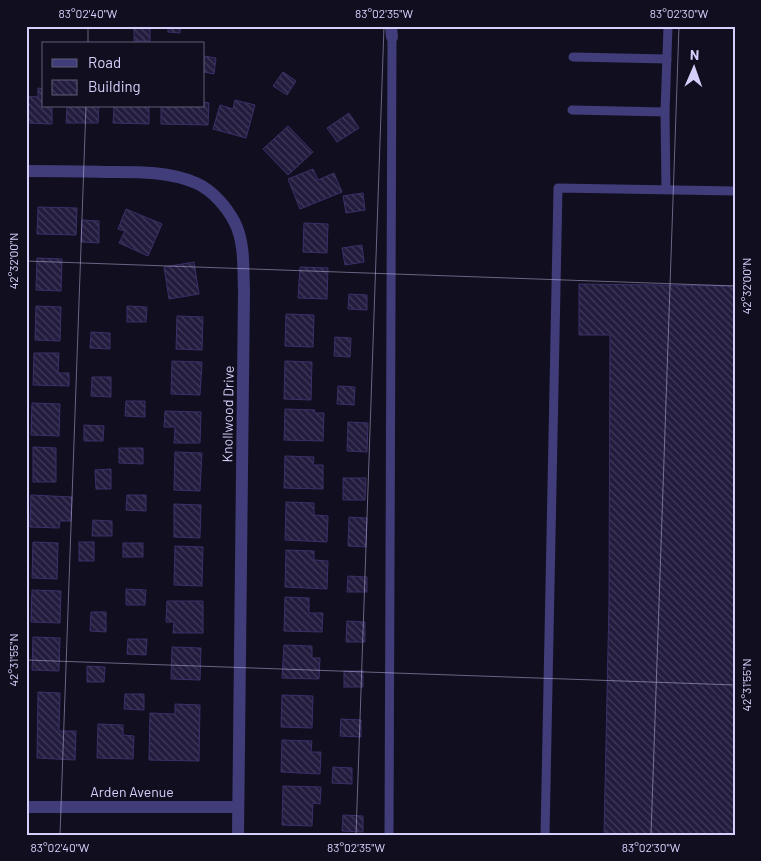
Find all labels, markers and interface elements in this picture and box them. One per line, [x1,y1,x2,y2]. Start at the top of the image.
text: 83°02'40"W [59,6,118,20]
text: 83°02'35"W [355,6,413,20]
text: 83°02'30"W [650,6,709,20]
legend [42,42,205,108]
north arrow [668,42,718,92]
text: N [690,46,699,63]
text: Road [88,53,121,71]
text: Building [88,77,141,95]
text: 42°32'00"N [6,233,20,289]
text: 42°32'00"N [739,258,753,314]
street label: Knollwood Drive [218,365,237,463]
text: 42°31'55"N [6,633,20,687]
text: 42°31'55"N [739,658,753,712]
street label: Arden Avenue [90,783,174,800]
text: 83°02'40"W [31,840,90,854]
text: 83°02'35"W [327,840,385,854]
text: 83°02'30"W [622,840,681,854]

